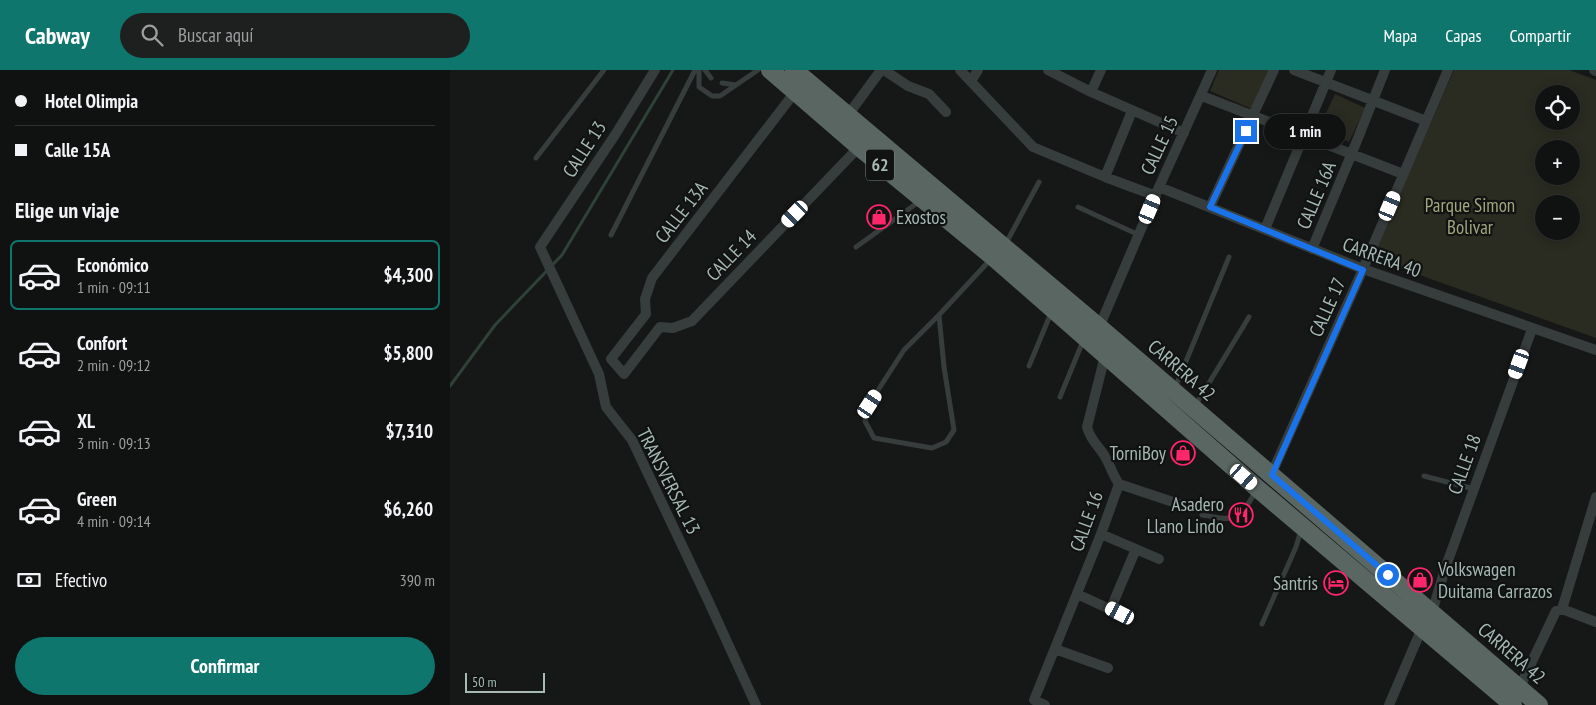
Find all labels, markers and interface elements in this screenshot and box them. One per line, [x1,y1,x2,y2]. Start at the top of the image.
search box [120,13,470,58]
text: Cabway [25,20,90,51]
icon: search [138,21,166,49]
text: Buscar aquí [178,23,253,47]
text: Mapa [1384,24,1417,47]
text: Capas [1445,24,1482,47]
text: Compartir [1510,24,1571,47]
map controls [1535,85,1580,240]
button: locate [1535,85,1580,130]
text: Hotel Olimpia [45,89,138,113]
street label: CALLE 15 [1135,112,1183,178]
callout: 1 min [1264,114,1346,148]
street label: CALLE 13 [557,116,611,182]
route end [1235,120,1257,142]
text: 1 min [1289,121,1321,141]
text: Calle 15A [45,138,110,162]
button: + [1535,140,1580,185]
road number: 62 [866,150,894,180]
street label: CALLE 16A [1291,158,1341,232]
street label: CALLE 13A [650,177,712,247]
car [1377,189,1402,223]
car [1137,192,1162,226]
park label: Parque Simon Bolivar [1425,193,1515,239]
button: − [1535,195,1580,240]
text: Elige un viaje [15,196,119,224]
car [779,198,810,230]
shop icon: Exostos [866,204,892,230]
place label: Exostos [896,205,946,229]
street label: CALLE 14 [701,224,762,286]
street label: CARRERA 40 [1339,232,1425,282]
icon: car [17,253,62,298]
text: Económico [77,253,149,277]
text: $4,300 [383,263,433,287]
street label: CALLE 17 [1303,274,1351,340]
text: 1 min · 09:11 [77,277,151,297]
icon: car [17,331,62,376]
text: Confort [77,331,127,355]
street label: CARRERA 42 [1143,334,1221,406]
text: $5,800 [383,341,433,365]
car [1506,347,1531,381]
text: 2 min · 09:12 [77,355,151,375]
car [855,387,884,421]
icon: car [17,409,62,454]
text: XL [77,409,95,433]
text: $7,310 [385,419,433,443]
street label: TRANSVERSAL 13 [632,424,706,538]
street label: CALLE 18 [1442,431,1486,497]
text: 3 min · 09:13 [77,433,151,453]
shop icon: TorniBoy [1170,440,1196,466]
place label: TorniBoy [1109,441,1167,465]
car [1227,461,1260,493]
icon: car [17,487,62,532]
text: Green [77,487,117,511]
street label: CALLE 16 [1064,488,1108,554]
place label: Asadero Llano Lindo [1147,492,1224,538]
text: $6,260 [383,497,433,521]
restaurant icon: Asadero Llano Lindo [1228,502,1254,528]
text: 4 min · 09:14 [77,511,151,531]
place label: Volkswagen Duitama Carrazos [1437,557,1552,603]
route start [1377,564,1399,586]
icon: cash [15,566,43,594]
shop icon: Volkswagen Duitama Carrazos [1407,567,1433,593]
text: Efectivo [55,568,107,592]
text: 390 m [400,570,435,590]
hotel icon: Santris [1323,570,1349,596]
place label: Santris [1273,571,1318,595]
car [1103,600,1136,626]
street label: CARRERA 42 [1473,617,1551,689]
button: Confirmar [15,637,435,695]
scale bar [465,670,545,693]
text: 50 m [472,673,497,691]

